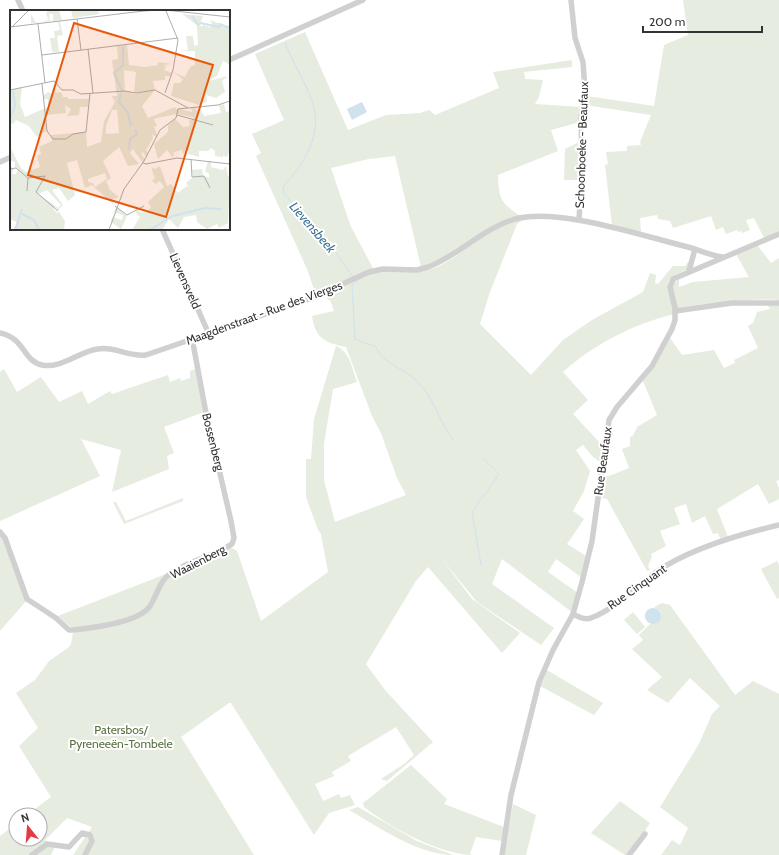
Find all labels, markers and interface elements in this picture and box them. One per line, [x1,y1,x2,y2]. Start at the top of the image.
scale bar [643,8,762,34]
inset map [10,10,230,230]
text: 200 m [649,14,685,29]
street label: Schoonboeke - Beaufaux [572,81,591,209]
water label: Lievensbeek [286,198,340,256]
street label: Lievensveld [166,251,204,311]
street label: Maagdenstraat - Rue des Vierges [184,277,344,348]
street label: Bossenberg [199,411,228,473]
street label: Rue Beaufaux [590,425,615,496]
street label: Waaienberg [168,541,229,582]
street label: Rue Cinquant [604,561,669,612]
park label: Patersbos/ Pyreneeën-Tombele [69,722,173,751]
north arrow [8,807,48,847]
text: N [19,810,31,825]

